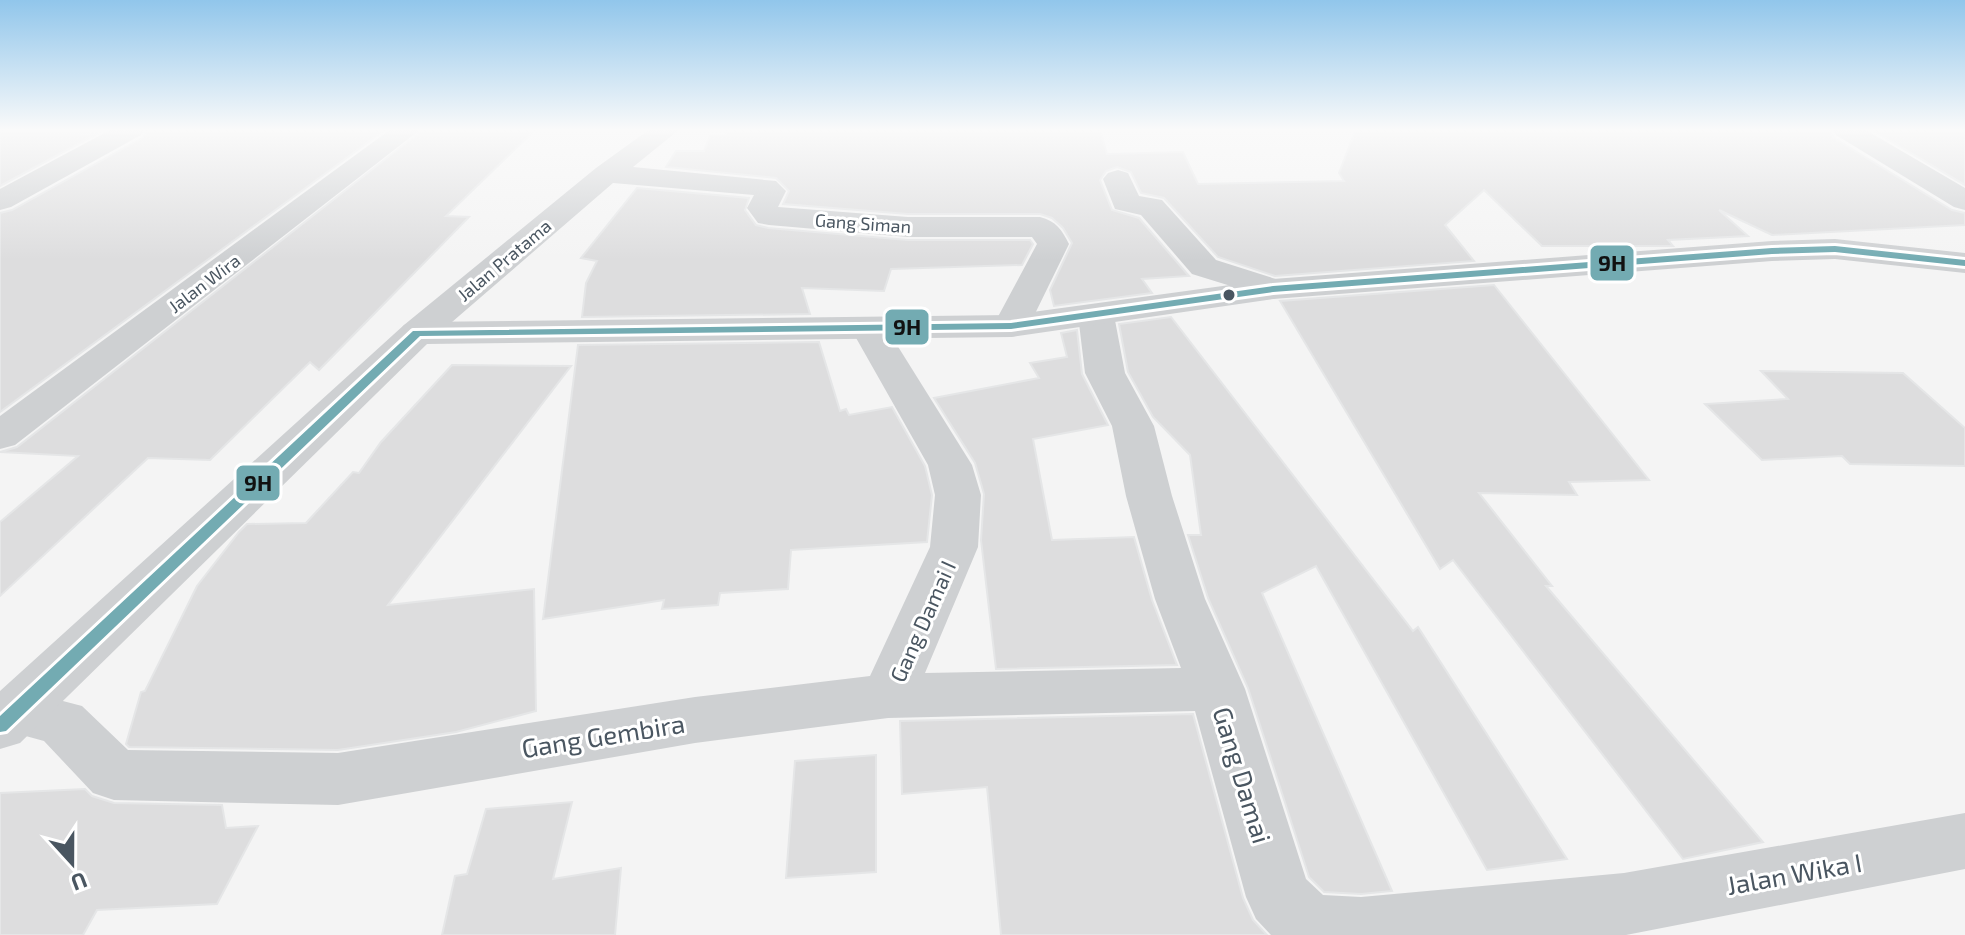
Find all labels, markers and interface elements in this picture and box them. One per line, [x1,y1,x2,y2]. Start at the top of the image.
street label: Gang Siman [814,209,912,237]
street label: Jalan Pratama [453,214,555,306]
line badge: 9H [1589,244,1635,282]
street label: Jalan Wira [164,249,244,317]
text: 9H [1598,249,1626,275]
unlabelled marker [1221,287,1237,303]
line badge: 9H [884,308,930,346]
text: 9H [893,313,921,339]
line badge: 9H [235,464,281,502]
text: 9H [244,469,272,495]
street label: Gang Damai I [884,556,960,686]
street label: Gang Damai [1208,703,1278,847]
street label: Gang Gembira [519,707,687,763]
north arrow [32,823,112,903]
street label: Jalan Wika I [1724,846,1864,900]
text: U [68,868,91,897]

